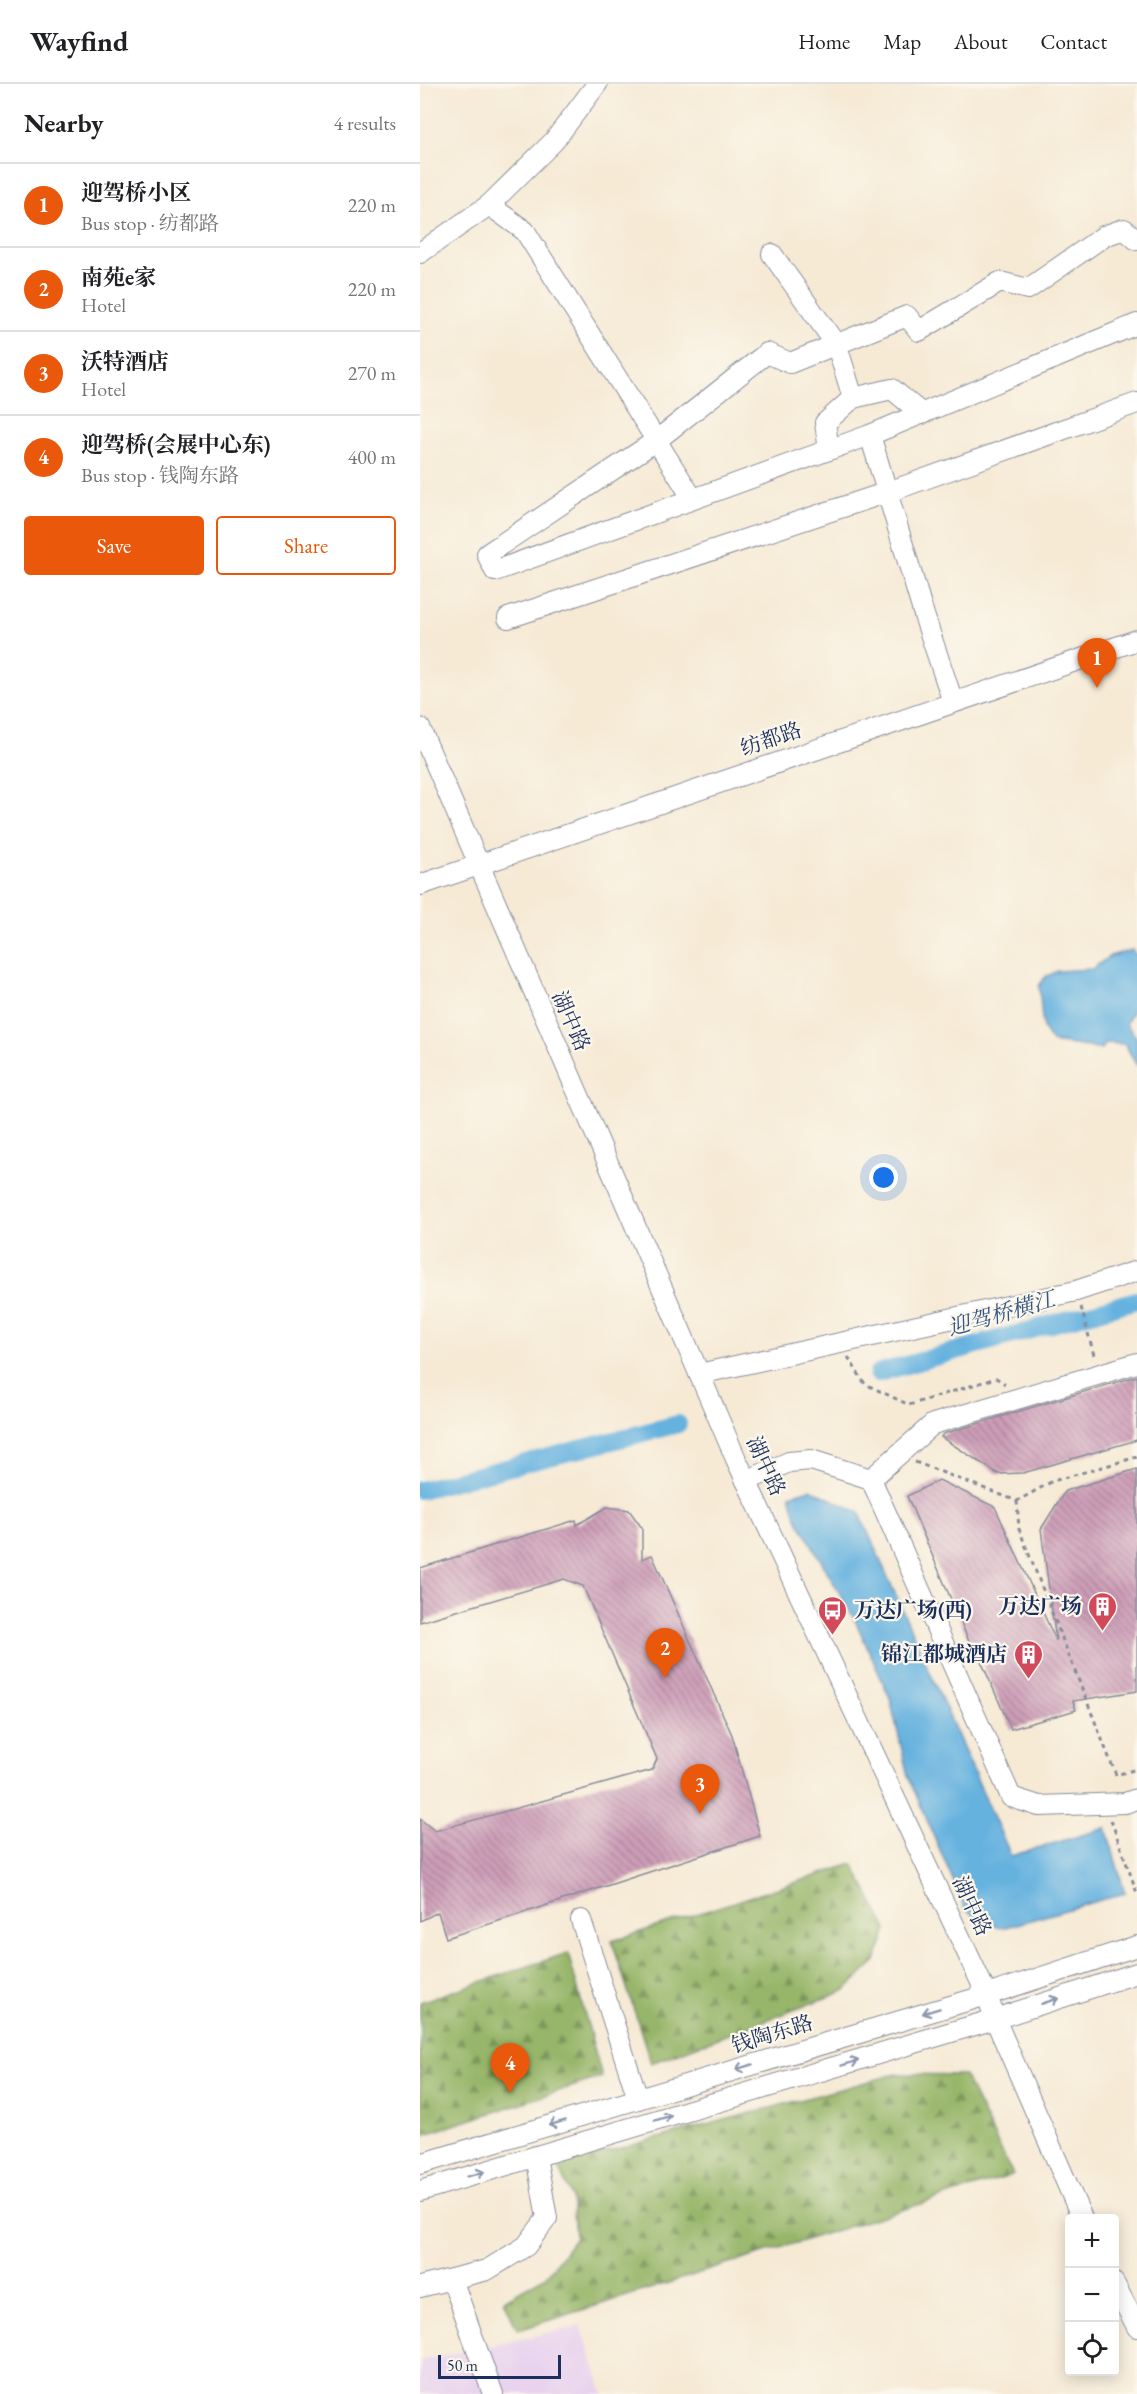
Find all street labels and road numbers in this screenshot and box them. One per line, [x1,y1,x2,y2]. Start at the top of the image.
street label: 纺都路 [737,716,805,762]
street label: 湖中路 [546,987,597,1055]
street label: 湖中路 [741,1432,792,1500]
street label: 湖中路 [947,1872,998,1940]
street label: 钱陶东路 [728,2008,816,2059]

